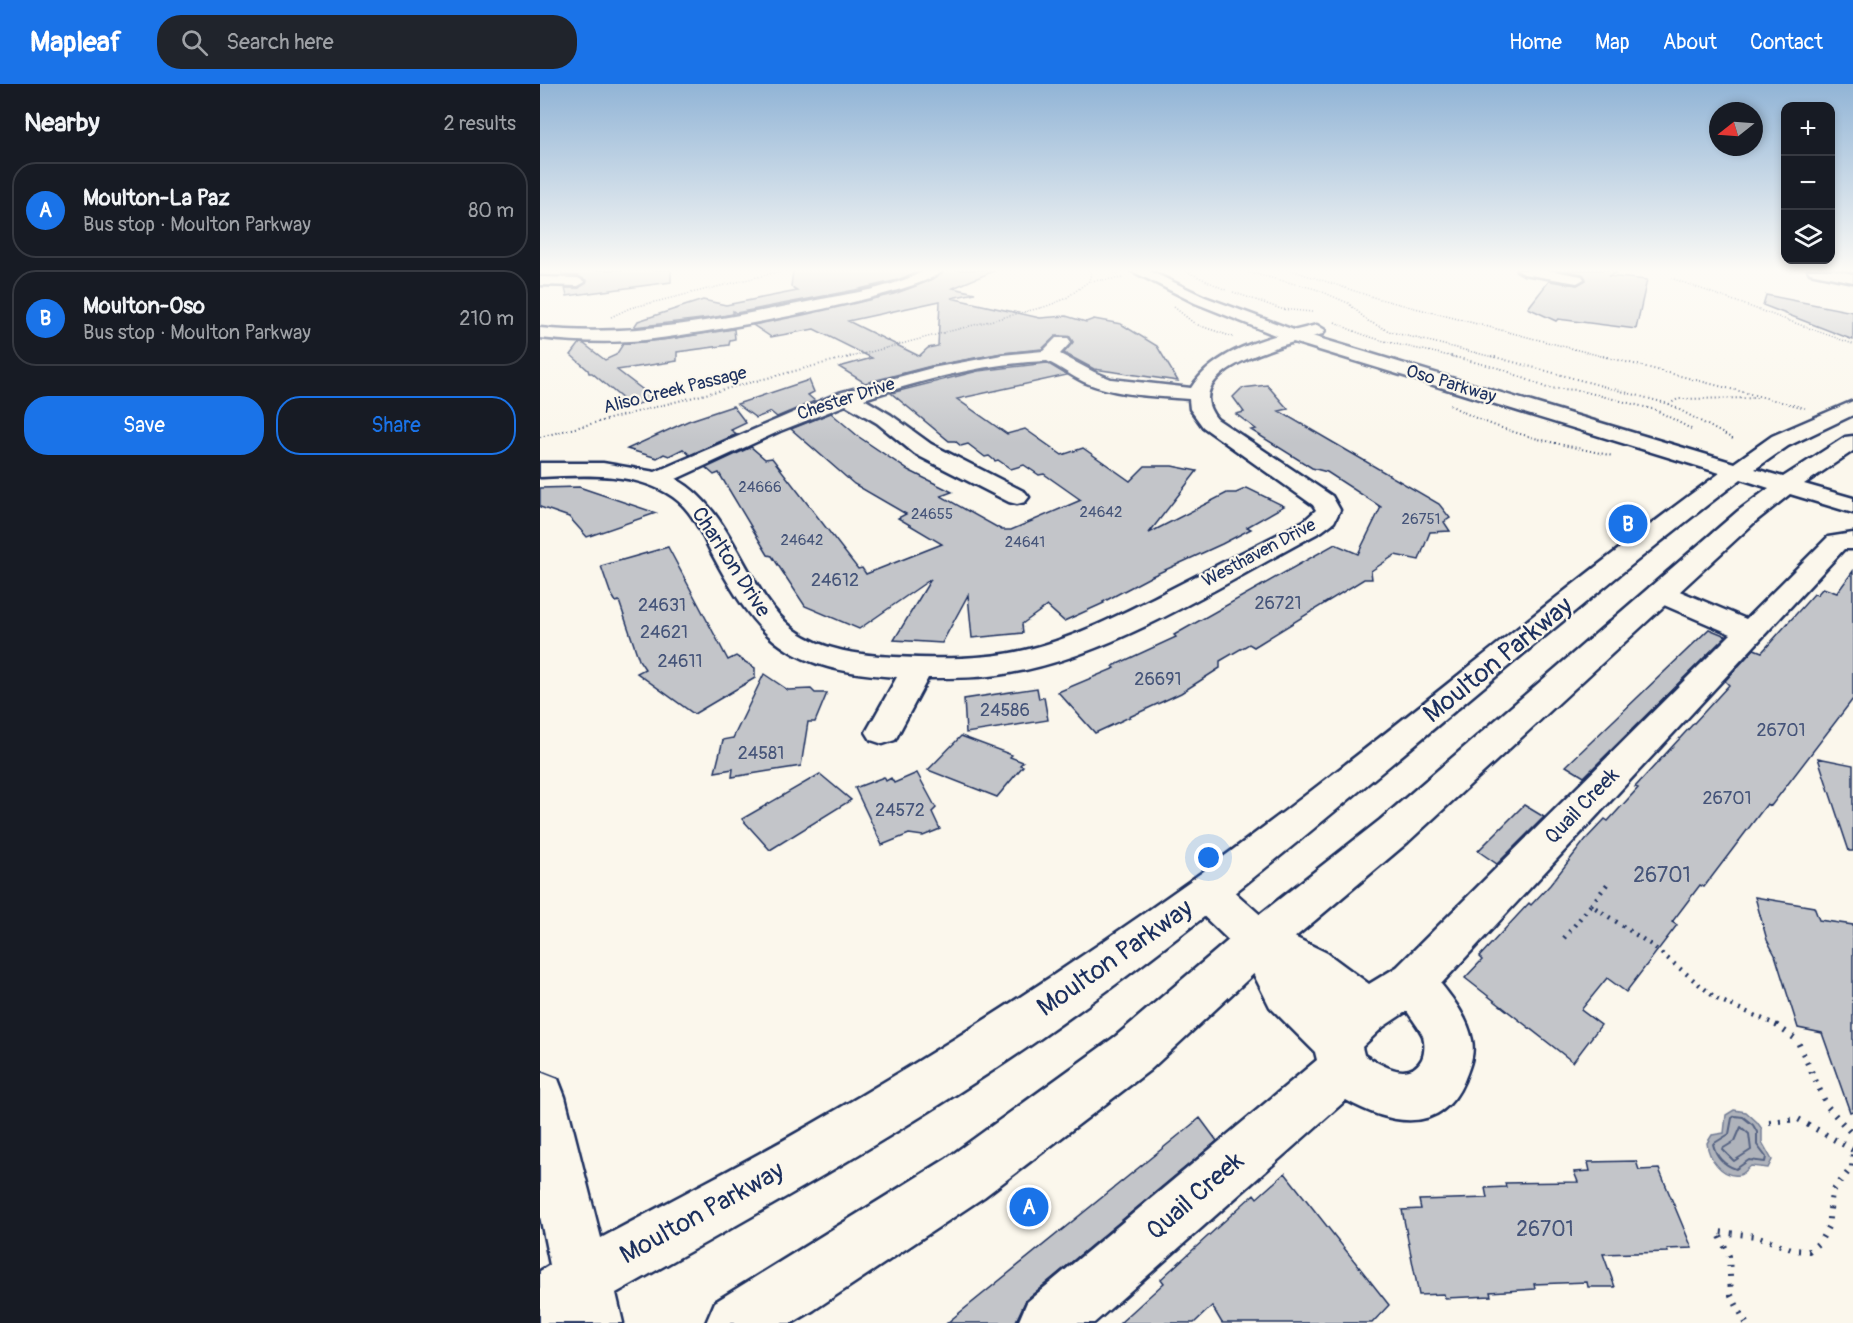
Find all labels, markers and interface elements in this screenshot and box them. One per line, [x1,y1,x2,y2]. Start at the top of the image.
search box [157,15,577,69]
text: Mapleaf [30,25,121,60]
icon: search [178,26,211,59]
text: Search here [226,28,334,56]
text: Home [1509,29,1562,56]
text: Map [1595,29,1630,56]
text: About [1663,29,1717,56]
text: Contact [1750,29,1823,56]
north arrow [1709,102,1763,156]
map controls [1781,102,1835,264]
button: + [1781,102,1835,156]
text: Nearby [24,107,100,139]
text: 2 results [444,111,516,136]
button: − [1781,156,1835,210]
text: Moulton-La Paz [83,184,230,212]
text: A [39,198,52,223]
text: 80 m [468,198,514,223]
button: layers [1781,210,1835,264]
text: Bus stop · Moulton Parkway [83,212,311,237]
text: Moulton-Oso [83,292,205,320]
text: B [40,306,51,331]
text: 210 m [459,306,514,331]
text: Bus stop · Moulton Parkway [83,320,311,345]
street label: Oso Parkway [1403,359,1499,409]
street label: Aliso Creek Passage [601,361,749,419]
street label: Chester Drive [794,372,898,426]
button: Save [24,396,264,455]
button: Share [276,396,516,455]
house number: 24666 [738,478,782,497]
street label: Charlton Drive [685,502,777,623]
pin: B [1608,502,1648,546]
house number: 24642 [1080,503,1122,522]
house number: 24655 [911,505,953,524]
house number: 26751 [1402,510,1440,529]
street label: Westhaven Drive [1198,513,1320,593]
house number: 24642 [781,531,823,550]
house number: 24641 [1005,533,1045,552]
house number: 24612 [811,569,859,592]
street label: Moulton Parkway [1417,590,1579,730]
house number: 26721 [1255,592,1301,615]
house number: 24631 [638,594,686,617]
house number: 24621 [640,621,688,644]
house number: 24611 [657,650,703,673]
house number: 26691 [1134,668,1182,691]
house number: 24586 [980,699,1030,722]
house number: 26701 [1756,719,1806,742]
house number: 24581 [738,742,784,765]
street label: Quail Creek [1539,762,1625,850]
house number: 26701 [1702,787,1752,810]
house number: 24572 [875,799,925,822]
your location [1194,843,1223,872]
house number: 26701 [1633,862,1691,889]
street label: Moulton Parkway [1031,892,1199,1024]
street label: Quail Creek [1140,1145,1250,1247]
street label: Moulton Parkway [614,1155,790,1271]
pin: A [1010,1184,1048,1230]
house number: 26701 [1516,1216,1574,1243]

